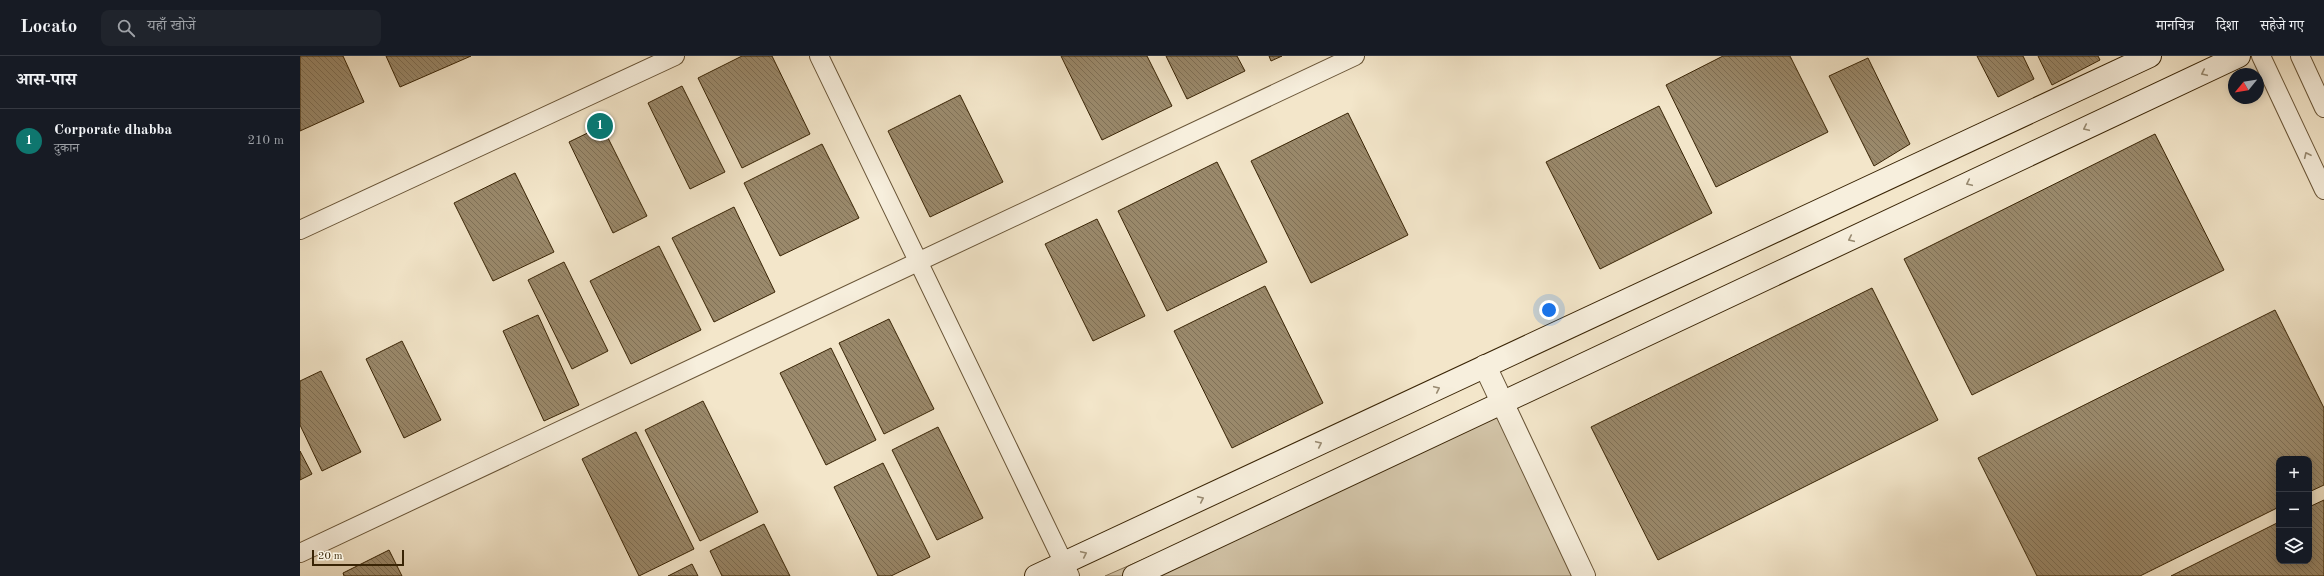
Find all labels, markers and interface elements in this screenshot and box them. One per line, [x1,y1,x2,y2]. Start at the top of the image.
search box [101,10,381,46]
icon: search [115,17,137,39]
text: Locato [20,18,77,37]
text: यहाँ खोजें [147,19,195,34]
text: मानचित्र [2156,19,2194,33]
text: दिशा [2216,19,2238,33]
text: सहेजे गए [2260,19,2304,33]
one-way arrow [2200,68,2208,76]
north arrow [2228,68,2264,104]
text: आस-पास [16,72,76,89]
pin: 1 [587,111,613,141]
text: Corporate dhabba [54,123,172,138]
one-way arrow [2083,123,2091,131]
text: 1 [25,134,33,147]
text: 210 m [247,134,284,147]
text: दुकान [54,142,79,155]
one-way arrow [2304,152,2312,159]
one-way arrow [1965,178,1973,186]
one-way arrow [1848,234,1855,242]
your location [1539,300,1559,320]
one-way arrow [1433,386,1440,394]
one-way arrow [1315,441,1323,449]
map controls [2276,456,2312,564]
button: + [2276,456,2312,492]
button: − [2276,492,2312,528]
one-way arrow [1197,496,1205,504]
button: layers [2276,528,2312,564]
scale bar [312,548,404,567]
text: 20 m [318,551,343,562]
one-way arrow [1079,551,1087,559]

